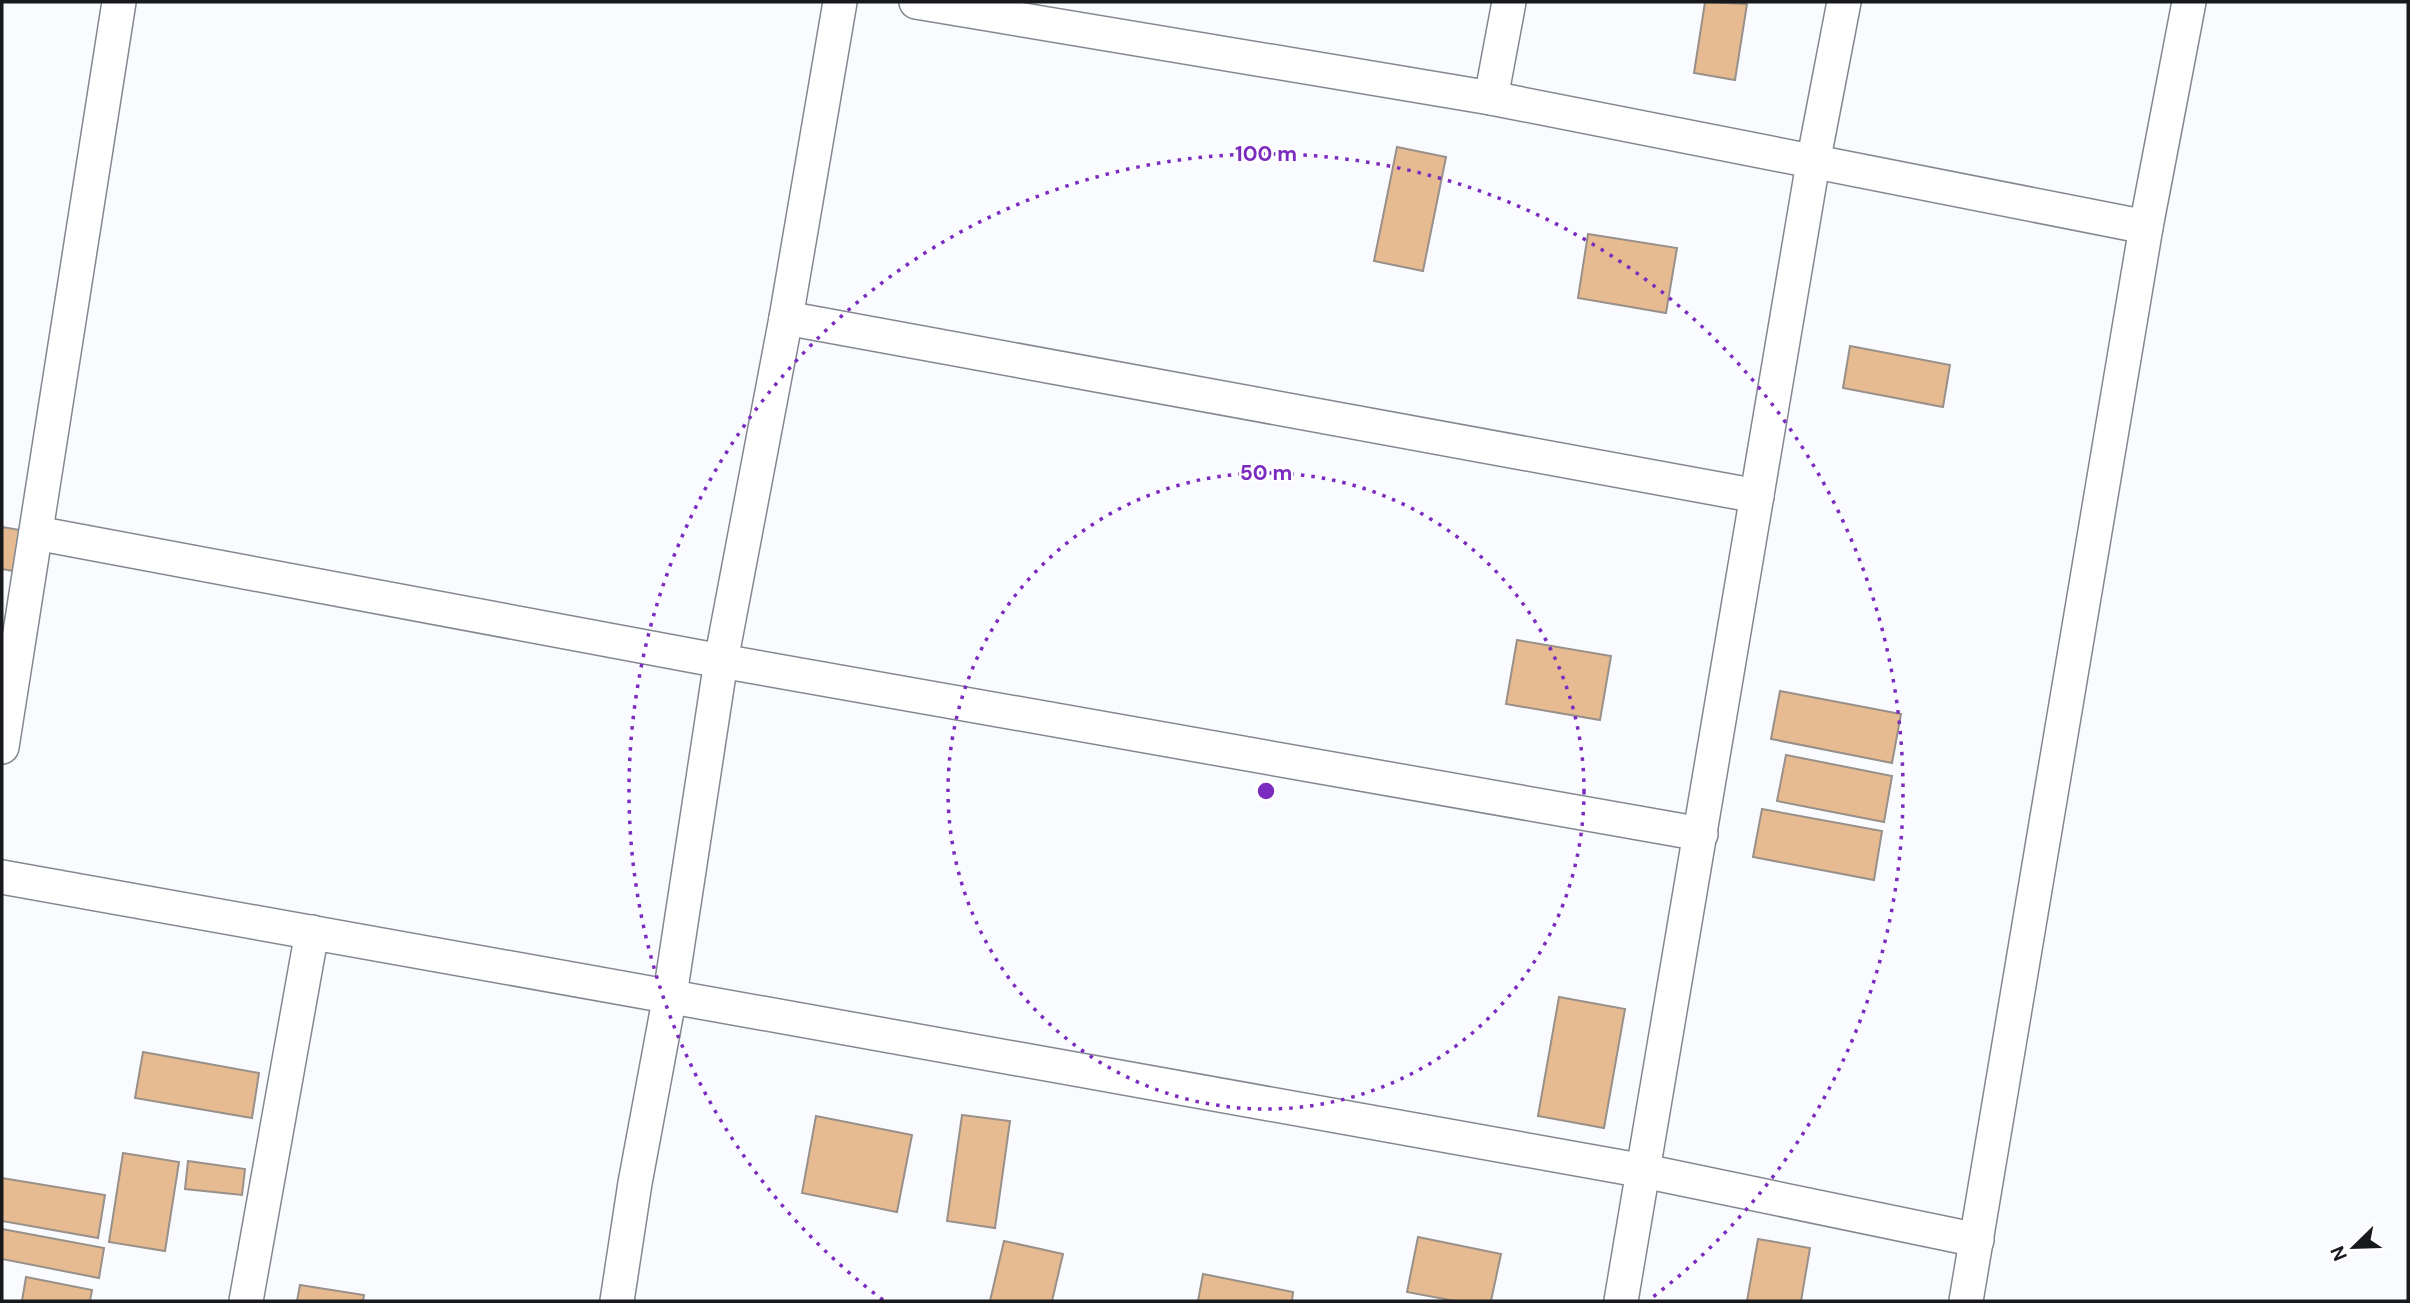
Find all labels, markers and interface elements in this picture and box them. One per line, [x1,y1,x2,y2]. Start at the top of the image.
text: 100 m [1235,140,1297,168]
text: 50 m [1240,459,1292,487]
centre of rings [1254,779,1278,803]
north arrow [2319,1212,2389,1282]
text: N [2325,1242,2353,1265]

